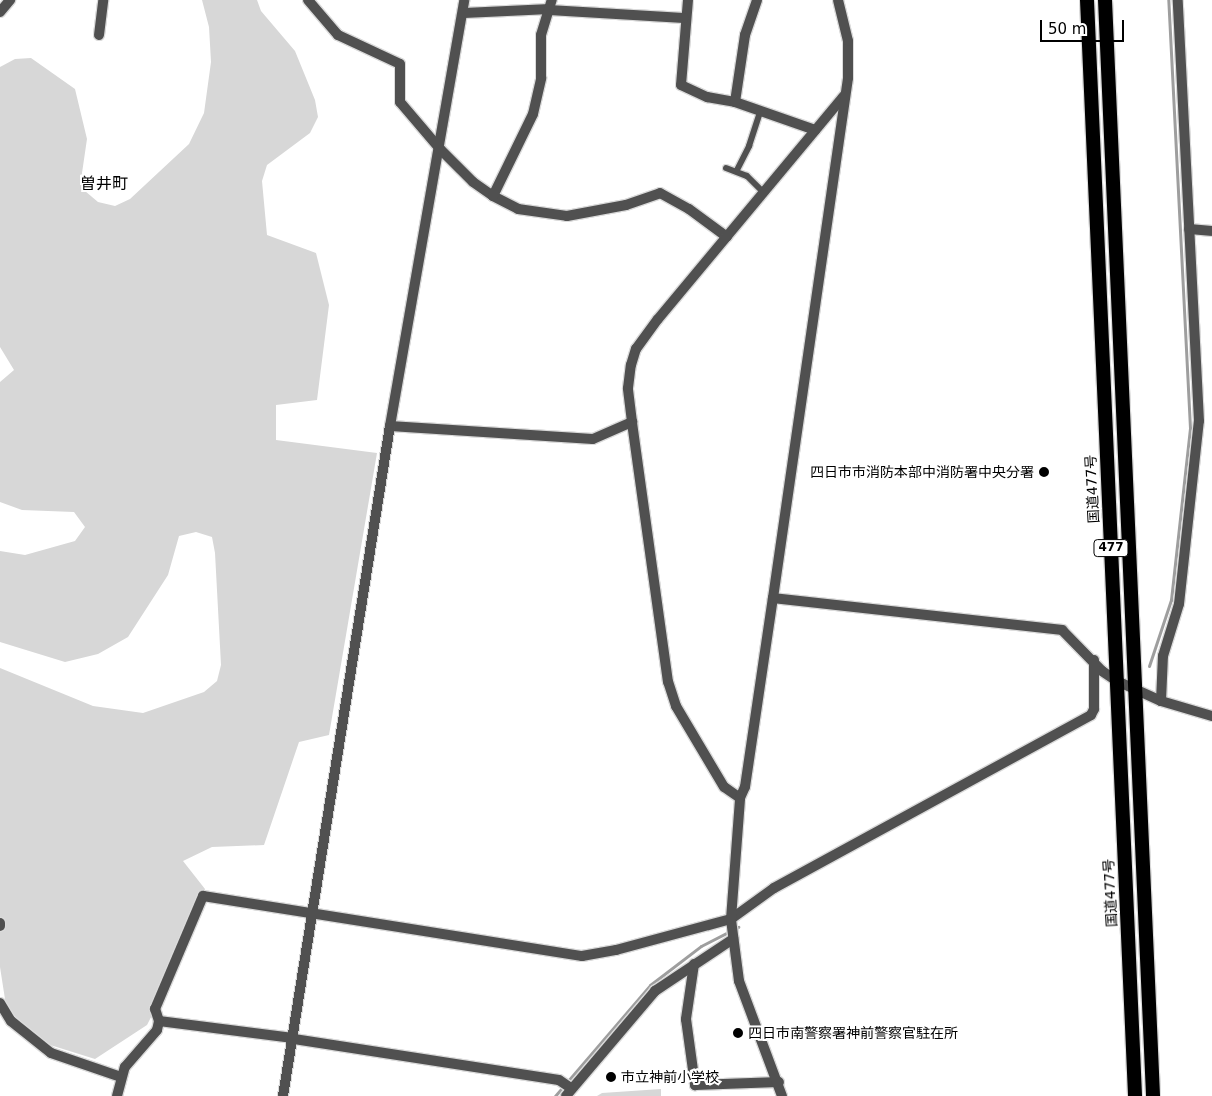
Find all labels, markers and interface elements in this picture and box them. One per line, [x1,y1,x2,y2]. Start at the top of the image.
scale bar [1042,10,1126,42]
text: 50 m [1048,20,1086,38]
district label: 曽井町 [80,174,128,194]
street label: 国道477号 [1082,454,1102,524]
place label: 四日市市消防本部中消防署中央分署 [810,464,1034,480]
marker: 四日市市消防本部中消防署中央分署 [1038,466,1050,478]
road number: 477 [1092,538,1130,558]
street label: 国道477号 [1100,858,1120,928]
place label: 四日市南警察署神前警察官駐在所 [748,1025,958,1041]
marker: 四日市南警察署神前警察官駐在所 [732,1027,744,1039]
place label: 市立神前小学校 [621,1069,719,1085]
marker: 市立神前小学校 [605,1071,617,1083]

